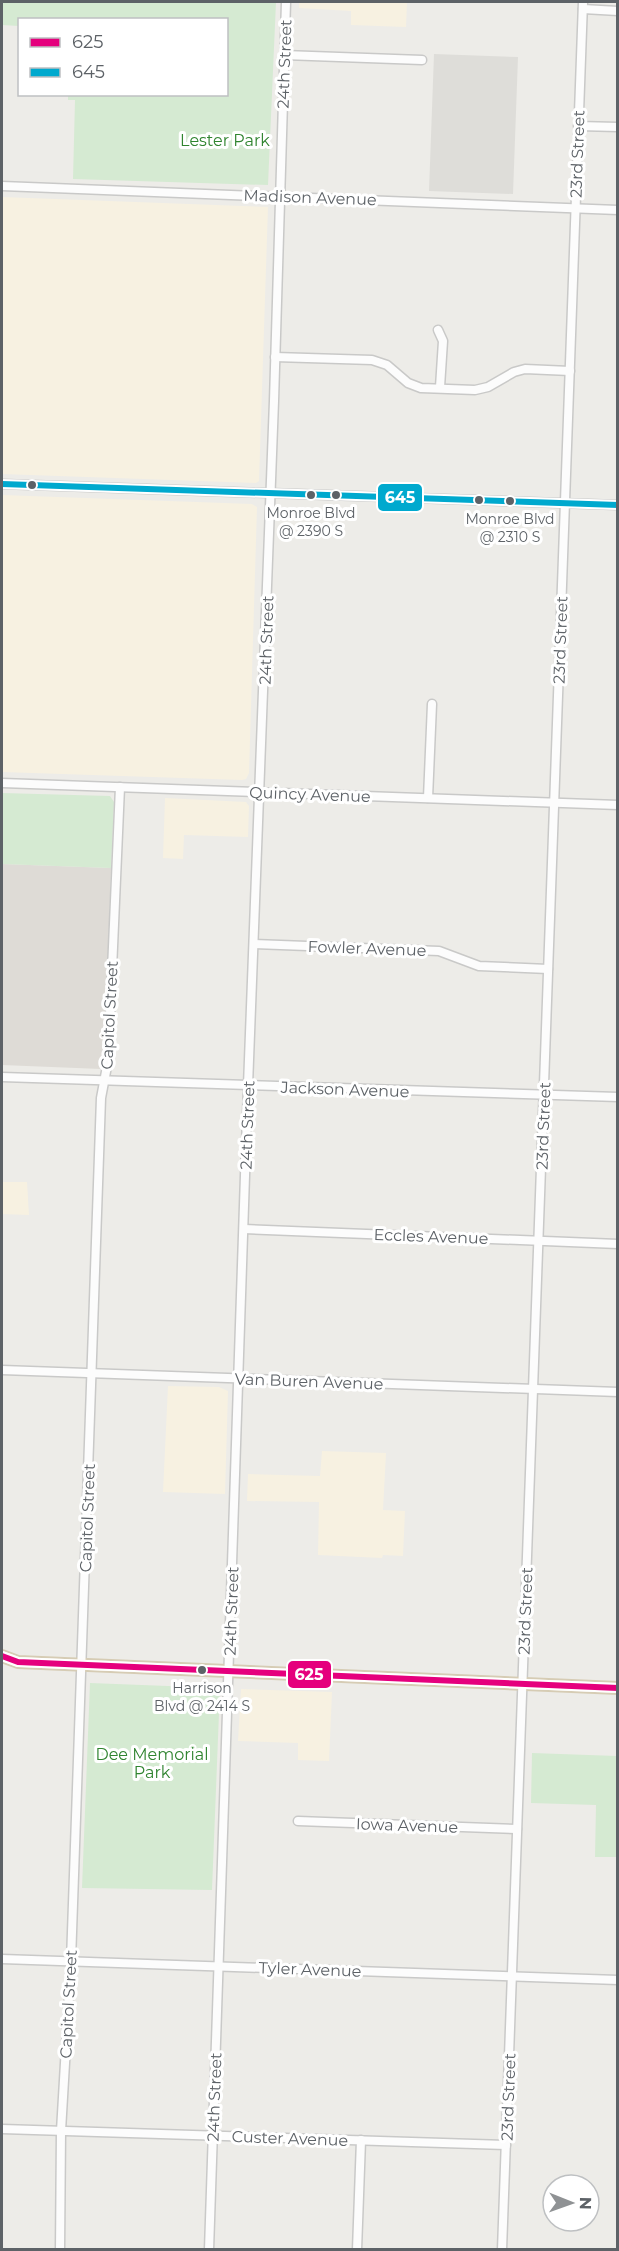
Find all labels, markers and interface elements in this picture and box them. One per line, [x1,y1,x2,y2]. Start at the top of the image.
legend [18,18,228,96]
street label: 24th Street [273,19,296,109]
text: 625 [72,31,103,53]
text: 645 [72,61,105,83]
street label: 23rd Street [566,109,589,198]
park label: Lester Park [180,131,270,150]
street label: Madison Avenue [243,186,377,209]
unlabelled marker [26,479,38,491]
line badge: 645 [377,483,423,512]
text: 645 [385,488,416,507]
marker: Monroe Blvd @ 2390 S [305,489,317,501]
unlabelled marker [330,489,342,501]
unlabelled marker [473,494,485,506]
marker: Monroe Blvd @ 2310 S [504,495,516,507]
place label: Monroe Blvd @ 2390 S [266,504,356,540]
place label: Monroe Blvd @ 2310 S [465,510,555,546]
street label: 24th Street [255,595,278,685]
street label: 23rd Street [549,595,572,684]
street label: Quincy Avenue [249,783,371,806]
street label: Fowler Avenue [307,937,427,960]
street label: Capitol Street [97,960,122,1070]
street label: Jackson Avenue [279,1078,410,1101]
street label: 24th Street [236,1080,259,1170]
street label: 23rd Street [532,1081,555,1170]
street label: Eccles Avenue [373,1225,489,1248]
street label: Van Buren Avenue [234,1369,384,1394]
street label: Capitol Street [76,1463,99,1573]
street label: 24th Street [220,1566,243,1656]
street label: 23rd Street [514,1566,537,1655]
line badge: 625 [287,1660,332,1689]
marker: Harrison Blvd @ 2414 S [196,1664,208,1676]
text: 625 [294,1665,324,1684]
place label: Harrison Blvd @ 2414 S [154,1679,250,1715]
park label: Dee Memorial Park [95,1745,209,1782]
street label: Iowa Avenue [355,1814,458,1837]
street label: Capitol Street [56,1949,81,2059]
street label: Tyler Avenue [258,1958,362,1981]
street label: 24th Street [203,2052,226,2142]
street label: 23rd Street [497,2052,520,2141]
street label: Custer Avenue [231,2127,349,2150]
north arrow [541,2173,601,2233]
text: N [576,2197,595,2210]

